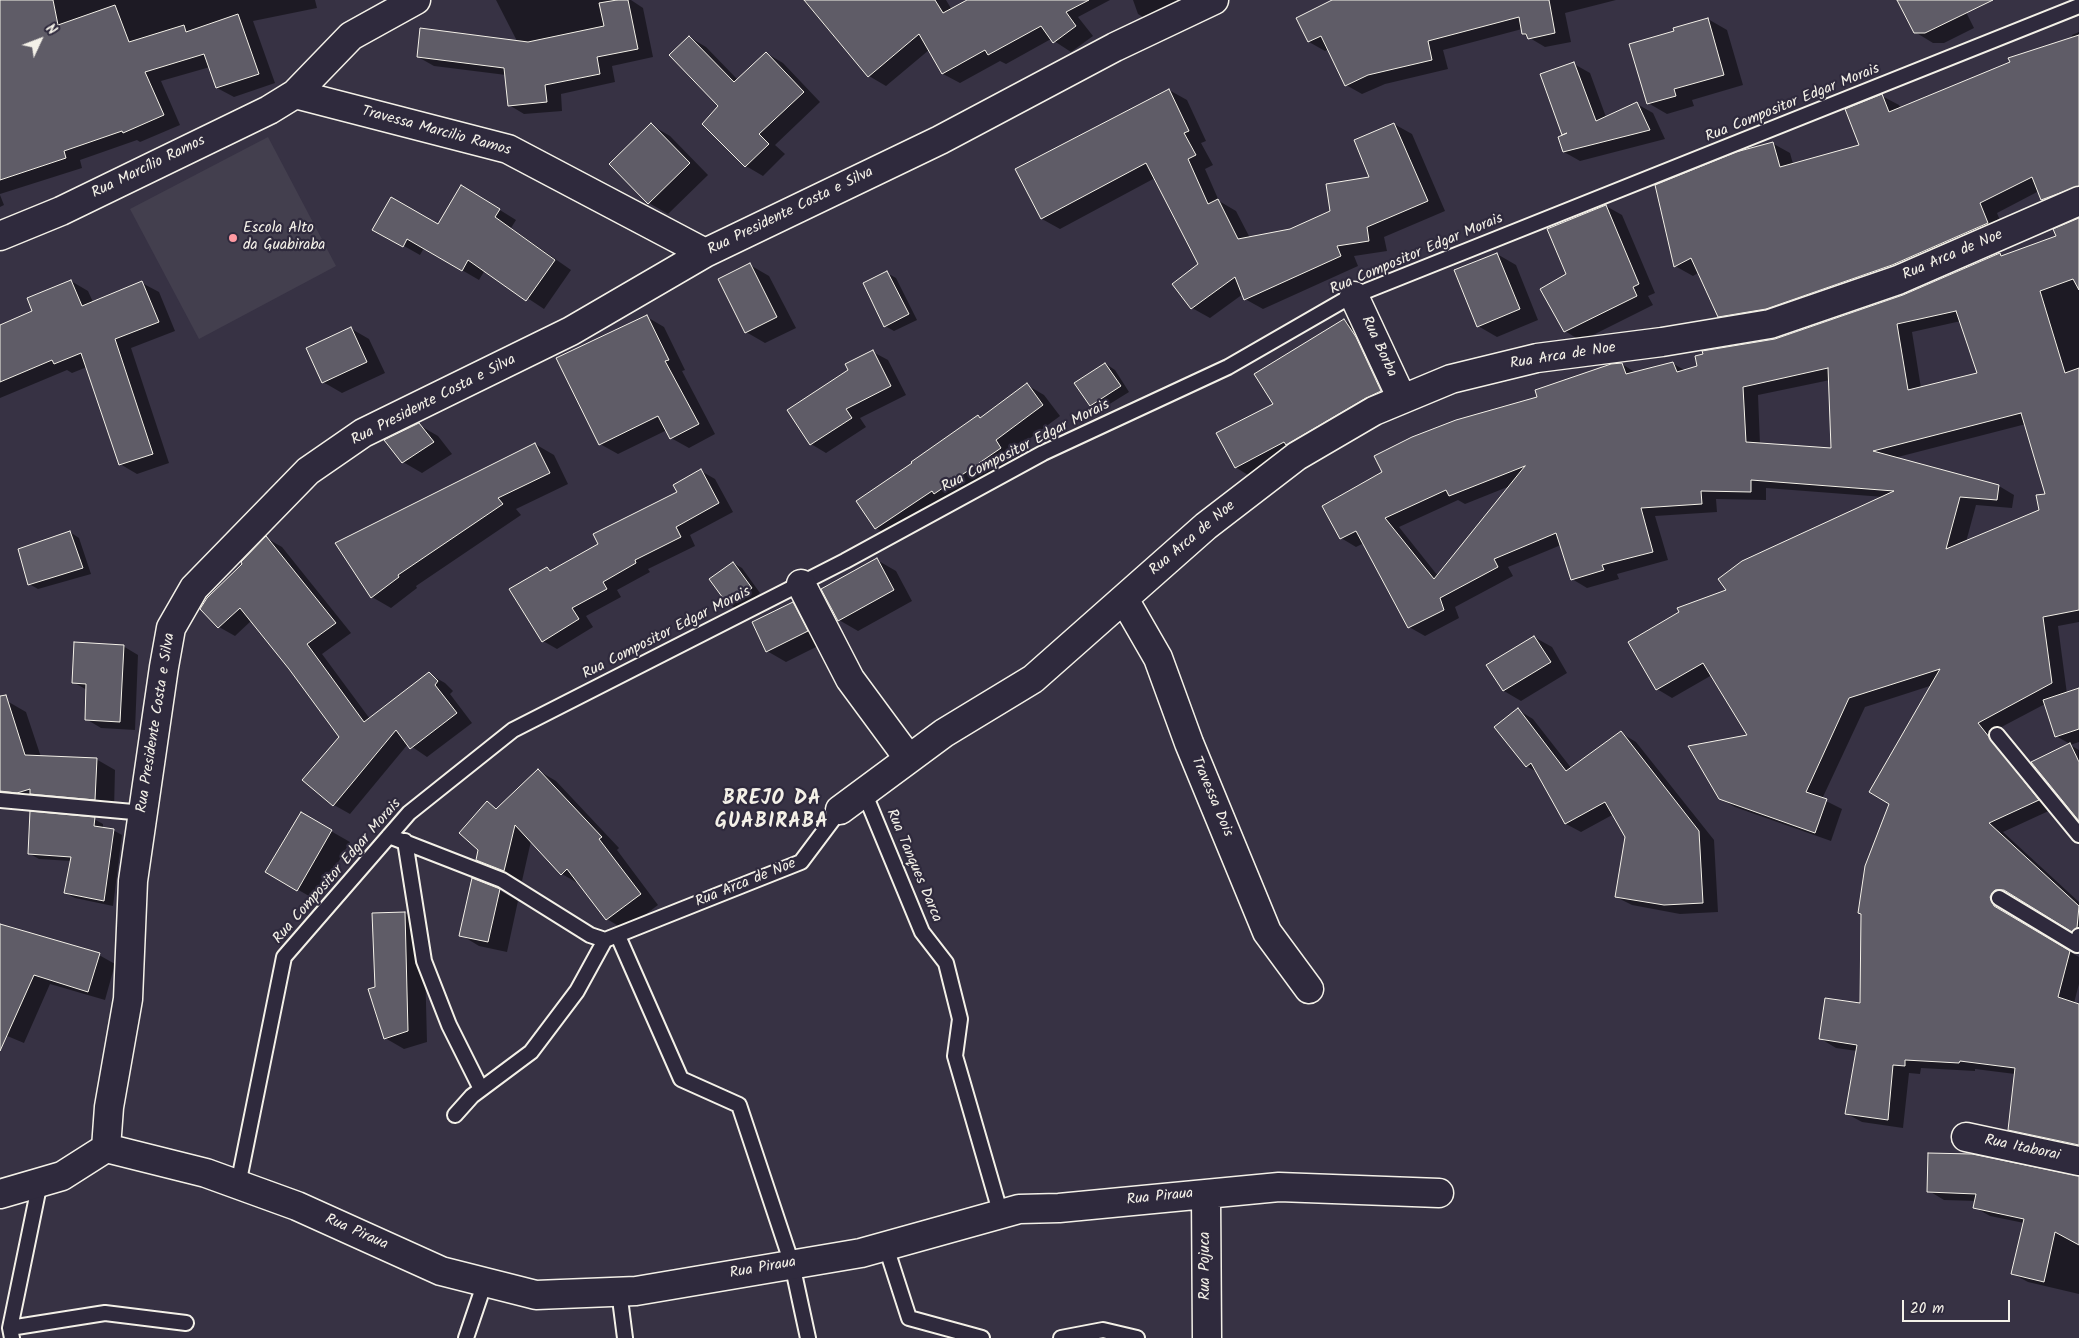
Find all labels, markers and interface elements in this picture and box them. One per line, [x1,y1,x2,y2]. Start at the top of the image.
north arrow [15,15,65,65]
text: N [40,19,62,41]
street label: Rua Compositor Edgar Morais [1703,61,1883,147]
street label: Travessa Marcilio Ramos [359,103,513,161]
street label: Rua Marcílio Ramos [89,133,209,203]
street label: Rua Presidente Costa e Silva [705,164,877,260]
street label: Rua Compositor Edgar Morais [1328,210,1506,300]
place label: Escola Alto da Guabiraba [243,220,325,255]
street label: Rua Arca de Noe [1900,227,2006,285]
marker: Escola Alto da Guabiraba [227,232,239,244]
street label: Rua Borba [1356,314,1400,380]
street label: Rua Arca de Noe [1509,340,1617,374]
street label: Rua Presidente Costa e Silva [349,352,519,450]
street label: Rua Compositor Edgar Morais [939,397,1113,497]
street label: Rua Arca de Noe [1146,498,1240,580]
street label: Rua Compositor Edgar Morais [580,584,754,684]
street label: Rua Presidente Costa e Silva [134,632,180,814]
street label: Travessa Dois [1186,754,1236,840]
district label: BREJO DA GUABIRABA [714,789,830,836]
street label: Rua Compositor Edgar Morais [270,796,406,948]
street label: Rua Tanques Darca [881,807,945,925]
street label: Rua Arca de Noe [693,856,799,912]
street label: Rua Itaborai [1983,1132,2061,1166]
street label: Rua Piraua [1126,1186,1194,1210]
street label: Rua Piraua [322,1211,390,1255]
street label: Rua Pojuca [1197,1232,1215,1300]
street label: Rua Piraua [728,1254,798,1284]
scale bar [1904,1290,2012,1322]
text: 20 m [1910,1297,1944,1321]

